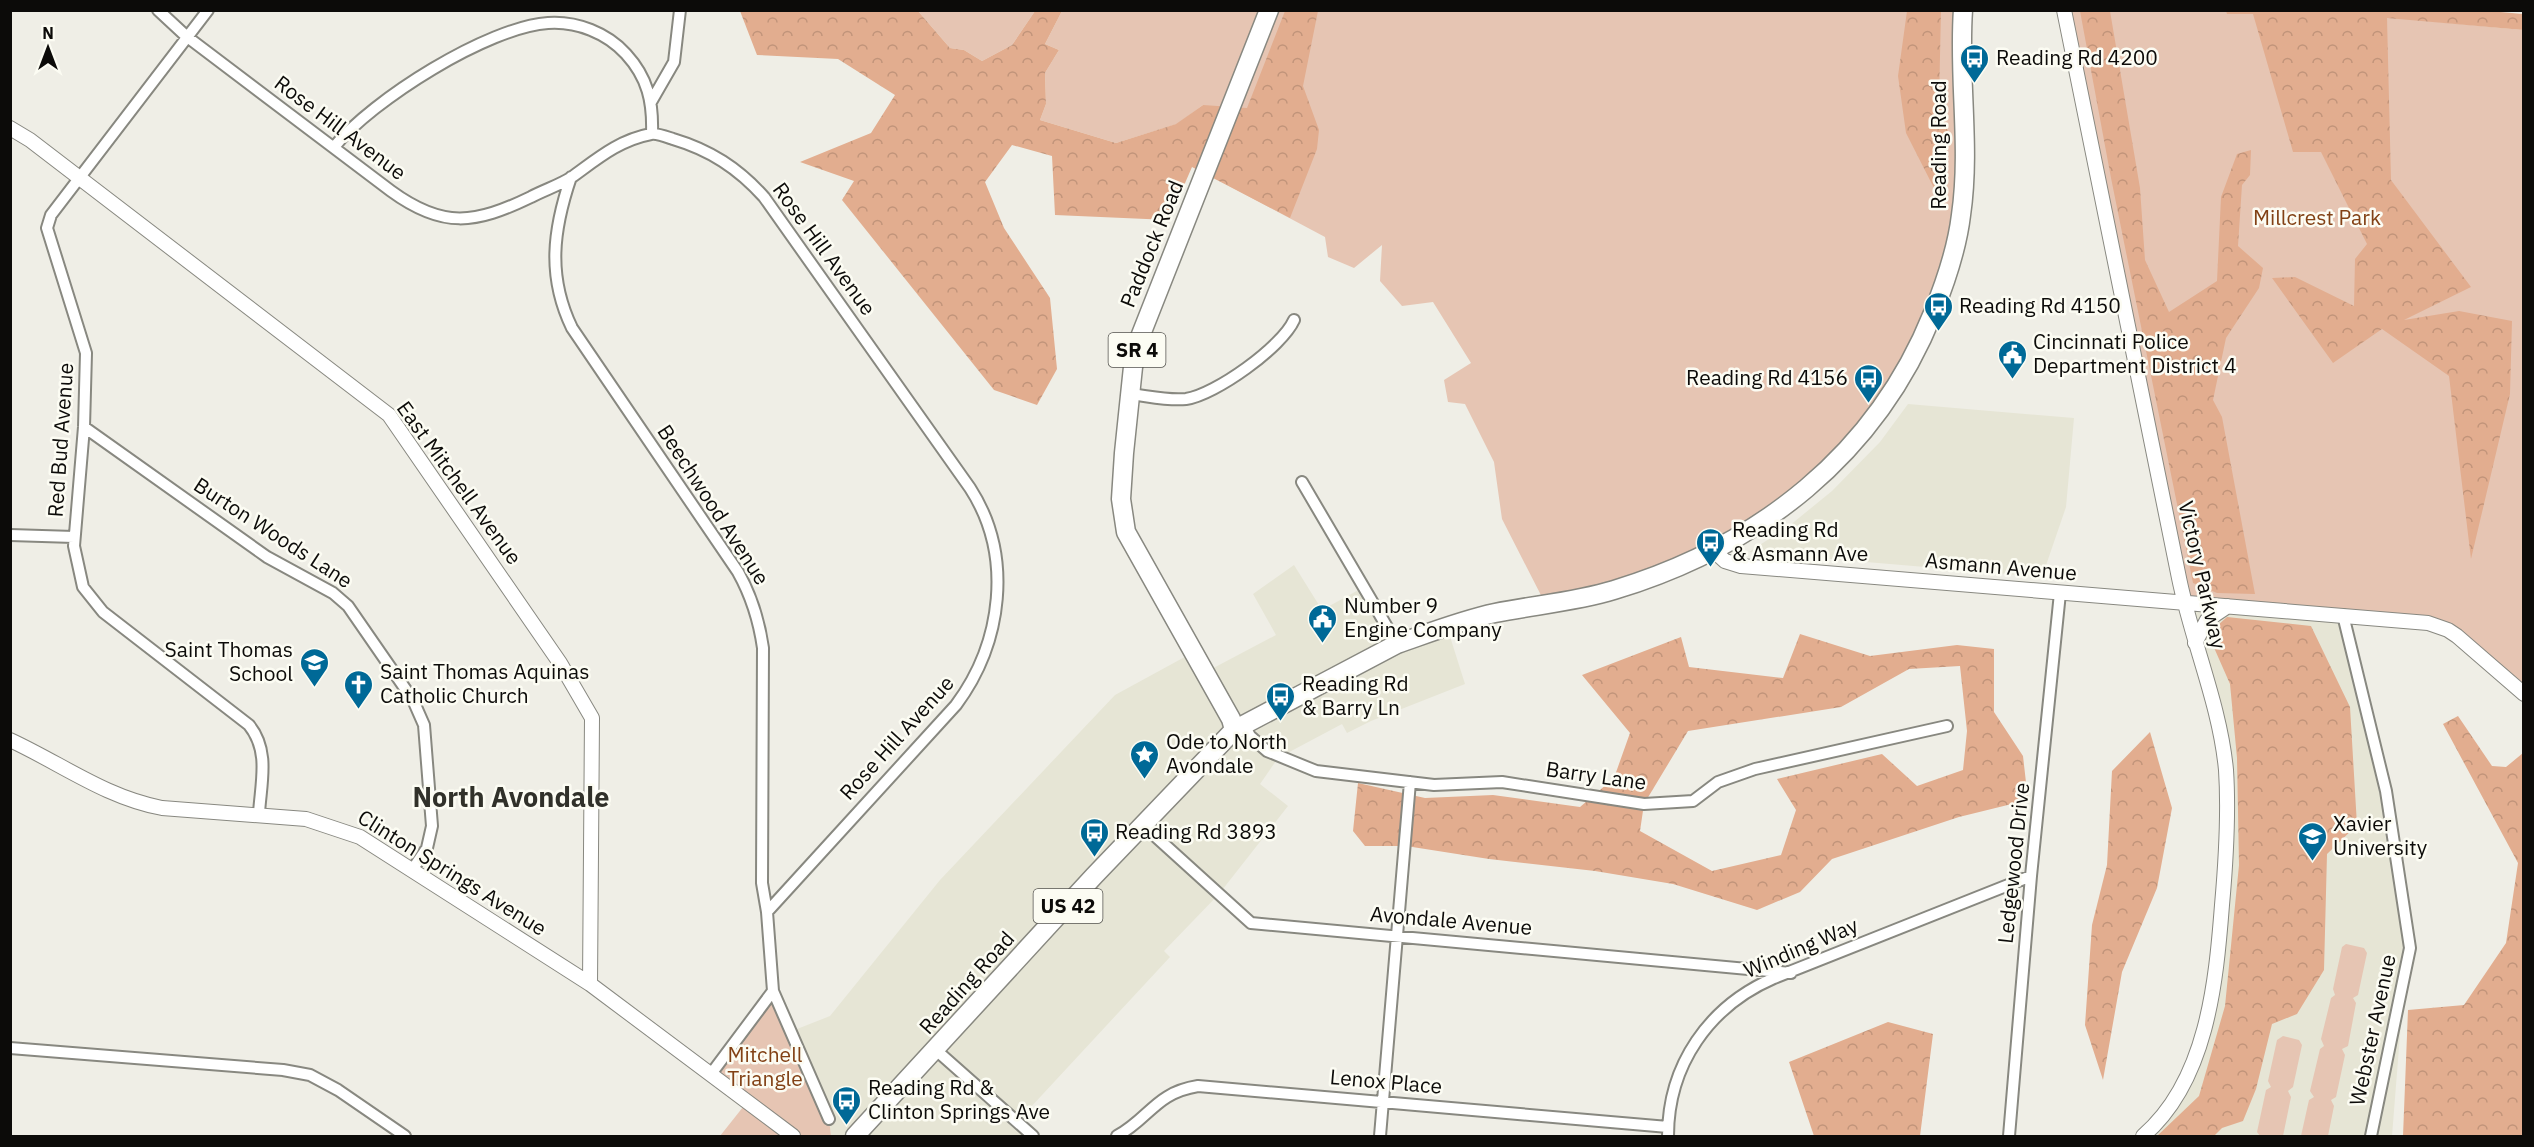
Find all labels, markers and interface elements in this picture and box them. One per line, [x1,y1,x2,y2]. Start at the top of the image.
north arrow [18,18,78,78]
text: N [42,23,54,43]
bus stop icon: Reading Rd 4200 [1959,42,1991,84]
place label: Reading Rd 4200 [1996,43,2158,71]
street label: Rose Hill Avenue [269,68,412,186]
street label: Reading Road [1924,80,1952,210]
street label: Rose Hill Avenue [767,176,883,321]
street label: Paddock Road [1113,176,1189,311]
park label: Millcrest Park [2253,203,2381,231]
bus stop icon: Reading Rd 4150 [1922,290,1954,332]
place label: Reading Rd 4150 [1959,291,2121,319]
place label: Cincinnati Police Department District 4 [2033,327,2237,379]
road number: SR 4 [1108,333,1166,367]
public building icon: Cincinnati Police Department District 4 [1996,338,2028,380]
street label: Red Bud Avenue [41,362,79,518]
bus stop icon: Reading Rd 4156 [1853,362,1885,404]
place label: Reading Rd 4156 [1686,363,1848,391]
street label: East Mitchell Avenue [391,395,529,570]
street label: Beechwood Avenue [651,419,776,590]
street label: Burton Woods Lane [189,470,358,594]
street label: Victory Parkway [2172,498,2234,652]
place label: Reading Rd & Asmann Ave [1732,515,1868,567]
bus stop icon: Reading Rd & Asmann Ave [1695,526,1727,568]
street label: Asmann Avenue [1924,545,2078,587]
place label: Number 9 Engine Company [1344,591,1502,643]
public building icon: Number 9 Engine Company [1307,602,1339,644]
place label: Saint Thomas School [165,635,293,687]
school or university icon: Saint Thomas School [298,646,330,688]
place label: Saint Thomas Aquinas Catholic Church [380,657,590,709]
church icon: Saint Thomas Aquinas Catholic Church [343,668,375,710]
street label: Rose Hill Avenue [833,669,960,805]
place label: Reading Rd & Barry Ln [1302,669,1409,721]
bus stop icon: Reading Rd & Barry Ln [1265,680,1297,722]
place label: Ode to North Avondale [1166,727,1287,779]
place icon: Ode to North Avondale [1129,738,1161,780]
street label: Barry Lane [1544,754,1648,796]
district label: North Avondale [412,779,610,814]
street label: Ledgewood Drive [1991,781,2035,945]
street label: Clinton Springs Avenue [353,803,552,942]
place label: Xavier University [2333,809,2428,861]
bus stop icon: Reading Rd 3893 [1078,816,1110,858]
place label: Reading Rd 3893 [1115,817,1277,845]
school or university icon: Xavier University [2296,820,2328,862]
road number: US 42 [1034,889,1102,923]
street label: Avondale Avenue [1369,899,1533,941]
street label: Winding Way [1739,910,1862,984]
street label: Reading Road [913,925,1020,1040]
street label: Webster Avenue [2342,952,2402,1108]
park label: Mitchell Triangle [727,1040,803,1092]
street label: Lenox Place [1329,1062,1443,1100]
place label: Reading Rd & Clinton Springs Ave [868,1073,1050,1125]
bus stop icon: Reading Rd & Clinton Springs Ave [831,1084,863,1126]

